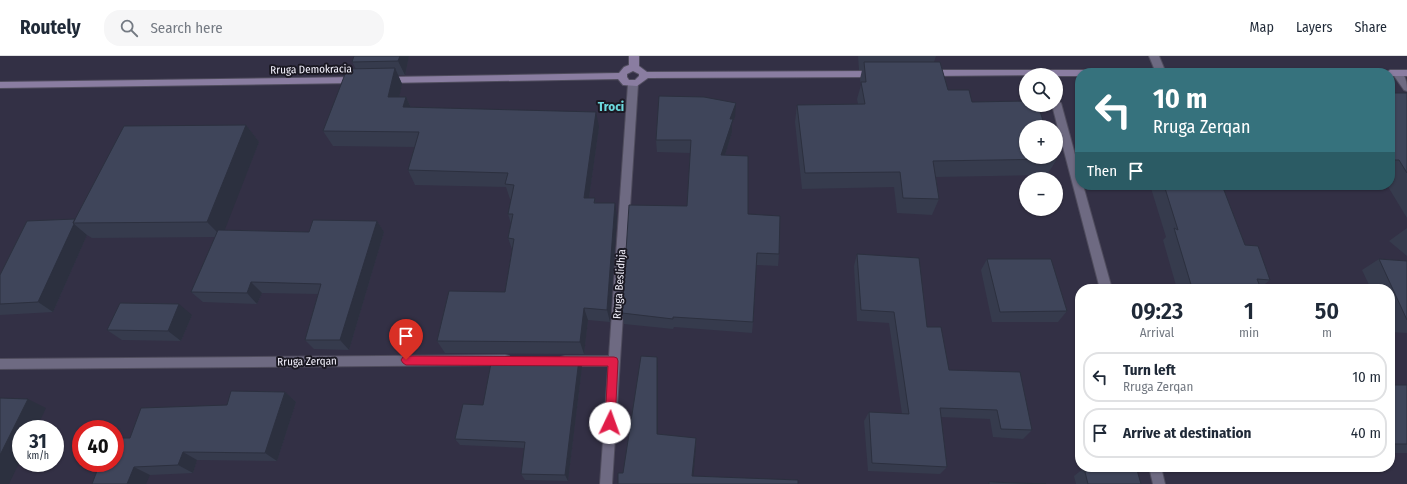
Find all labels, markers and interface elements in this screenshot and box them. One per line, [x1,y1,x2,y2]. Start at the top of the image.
search box [104,10,384,46]
text: Routely [20,16,80,39]
icon: search [118,17,140,39]
text: Search here [150,19,223,37]
text: Map [1250,19,1274,36]
text: Layers [1296,19,1332,36]
text: Share [1354,19,1387,36]
street label: Rruga Demokracia [270,62,352,77]
map controls [1019,68,1063,216]
button: search [1019,68,1063,112]
text: 10 m [1153,82,1207,115]
icon: left [1087,84,1139,136]
district label: Troci [598,99,624,114]
text: Rruga Zerqan [1153,116,1250,138]
button: + [1019,120,1063,164]
icon: arrive [1125,160,1147,182]
text: Then [1087,162,1117,180]
button: − [1019,172,1063,216]
street label: Rruga Beslidhja [611,249,628,320]
text: 09:23 [1131,297,1183,325]
text: 1 [1244,297,1254,325]
text: 50 [1315,297,1339,325]
pin [389,319,423,360]
icon: arrive [395,325,417,347]
text: Arrival [1140,325,1174,340]
text: min [1239,325,1259,340]
text: m [1322,325,1332,340]
street label: Rruga Zerqan [277,354,337,369]
text: Turn left [1123,361,1176,379]
icon: left [1089,366,1111,388]
text: 10 m [1352,368,1381,386]
text: Rruga Zerqan [1123,379,1193,394]
position arrow [589,402,631,444]
speed limit sign: 40 [72,420,124,472]
icon: arrive [1089,422,1111,444]
text: Arrive at destination [1123,424,1251,442]
text: 40 m [1351,424,1381,442]
text: 31 [29,429,47,453]
text: km/h [27,450,49,462]

